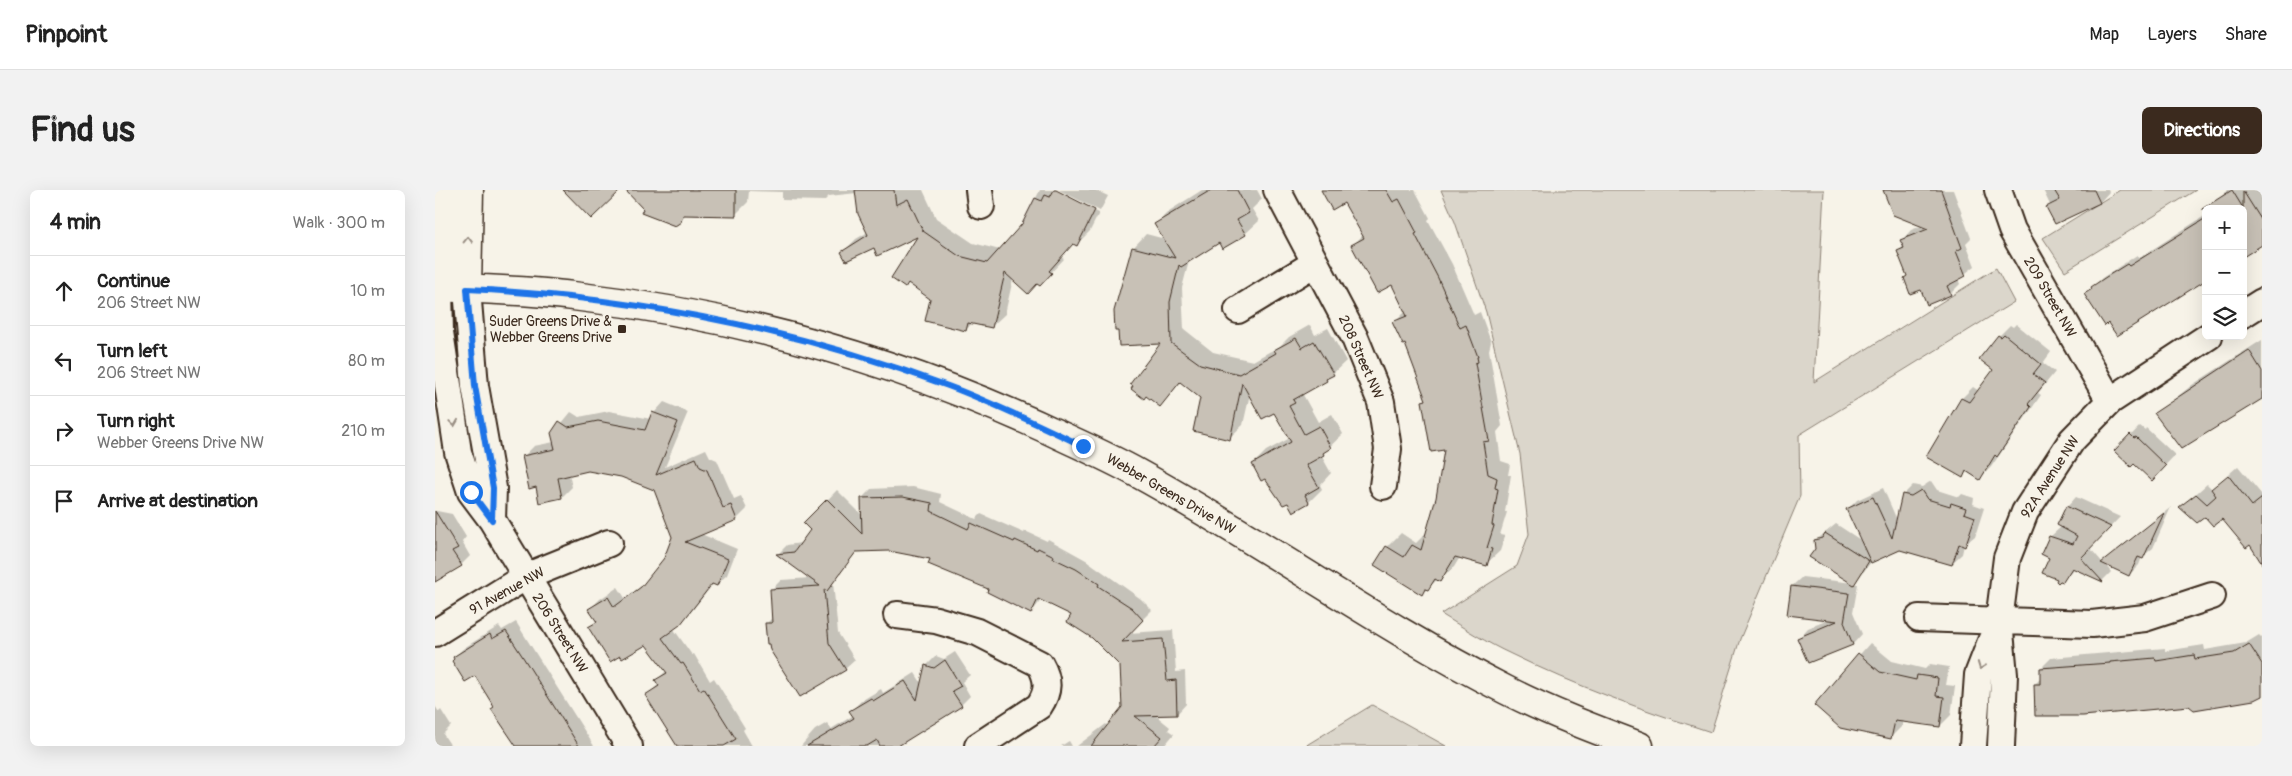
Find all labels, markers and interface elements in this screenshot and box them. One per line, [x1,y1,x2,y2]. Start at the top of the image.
text: Pinpoint [25,20,107,49]
text: Map [2090,23,2119,46]
text: Layers [2147,23,2197,46]
text: Share [2225,23,2267,46]
button: Directions [2142,107,2262,154]
text: Find us [30,108,135,152]
map controls [2202,205,2247,340]
button: + [2202,205,2247,250]
text: 4 min [50,209,101,236]
text: Walk · 300 m [293,213,385,233]
one-way arrow [463,236,473,244]
button: − [2202,250,2247,295]
street label: 209 Street NW [2020,254,2080,340]
text: Continue [97,269,170,293]
icon: ahead [50,277,78,305]
text: 10 m [350,281,385,301]
text: 206 Street NW [97,293,201,313]
button: layers [2202,295,2247,340]
street label: 208 Street NW [1335,312,1387,402]
place label: Suder Greens Drive & Webber Greens Drive [489,313,612,346]
marker: Suder Greens Drive & Webber Greens Drive [616,323,628,335]
text: Turn left [97,339,167,363]
icon: left [50,347,78,375]
text: 80 m [348,351,385,371]
text: 206 Street NW [97,363,201,383]
text: Turn right [97,409,175,433]
icon: right [50,417,78,445]
one-way arrow [448,418,458,427]
text: 210 m [341,421,385,441]
text: Webber Greens Drive NW [97,433,264,453]
street label: 92A Avenue NW [2017,433,2083,521]
route end [1072,435,1095,458]
street label: Webber Greens Drive NW [1103,450,1239,538]
route start [460,481,483,504]
icon: arrive [50,487,78,515]
text: Arrive at destination [97,489,258,513]
street label: 91 Avenue NW [466,563,548,619]
street label: 206 Street NW [529,590,591,676]
one-way arrow [1977,662,1987,670]

